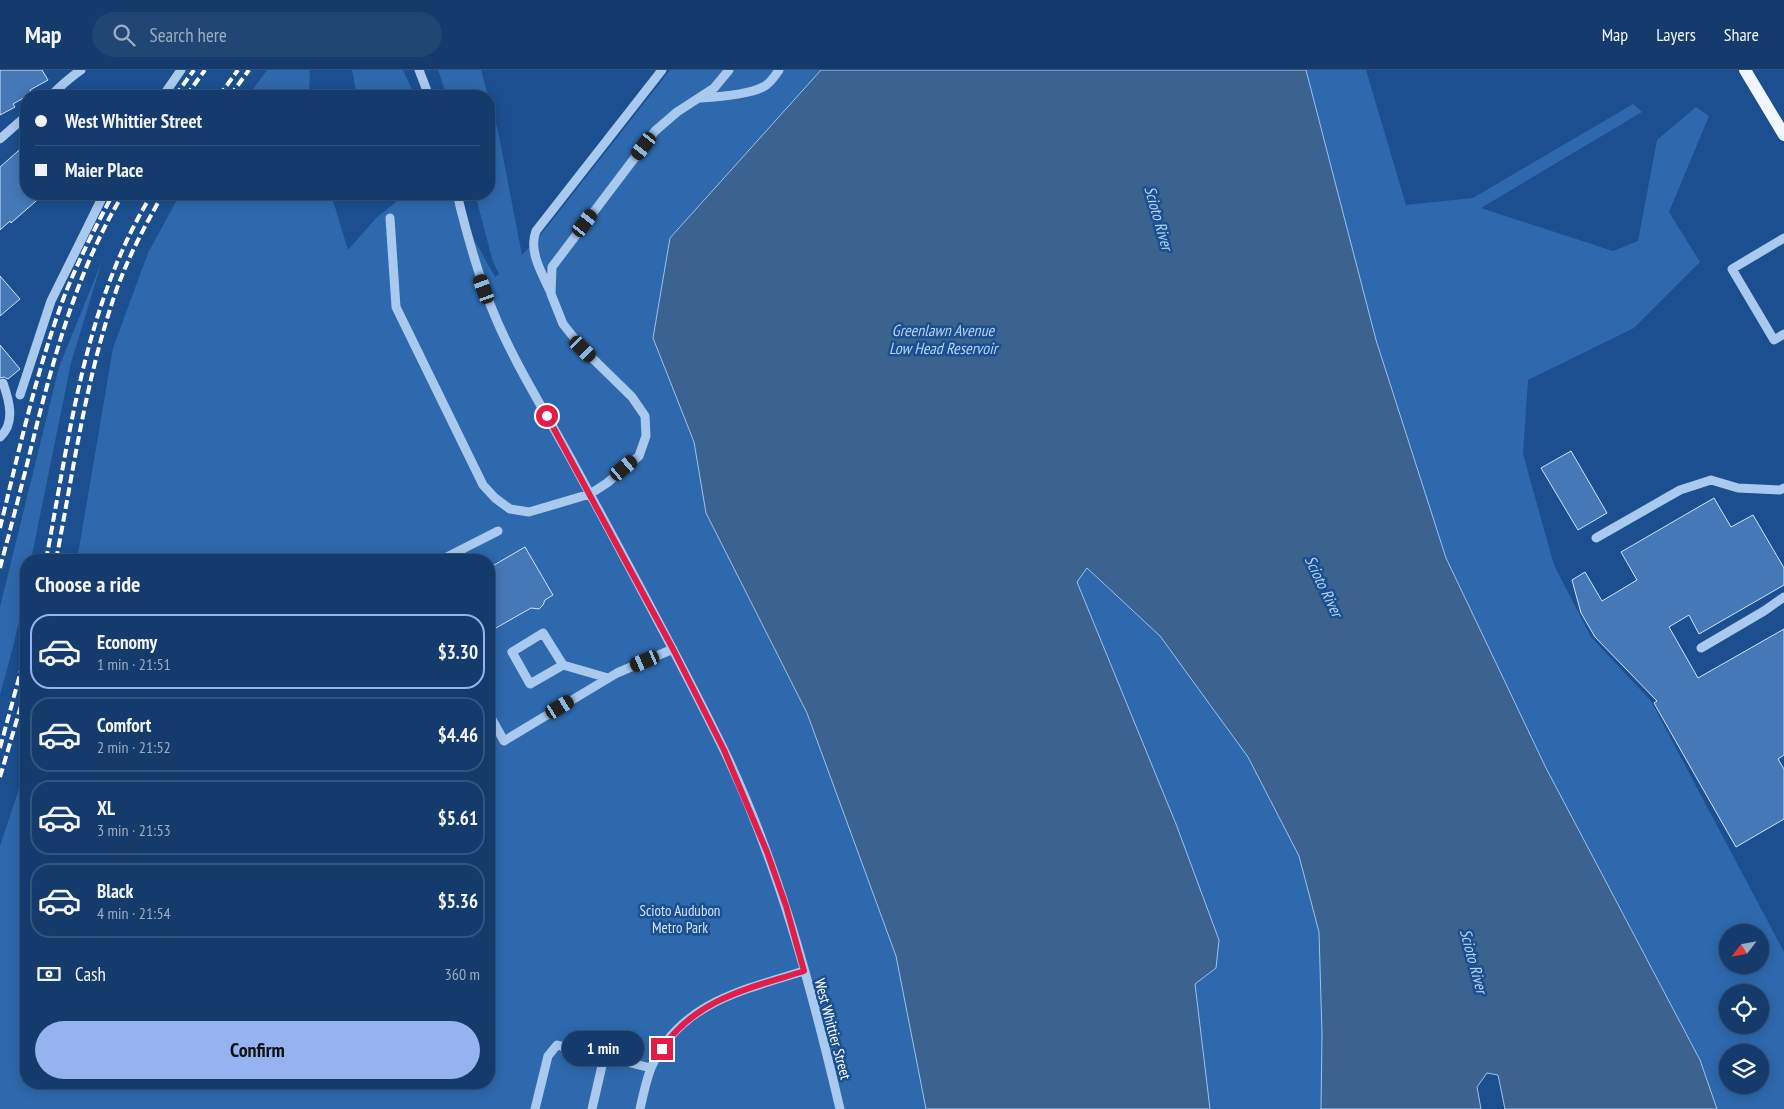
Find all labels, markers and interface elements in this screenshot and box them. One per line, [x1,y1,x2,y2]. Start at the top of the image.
search box [92,12,442,57]
text: Map [25,19,62,50]
icon: search [110,21,138,49]
text: Search here [150,23,227,47]
text: Map [1602,23,1628,46]
text: Layers [1656,23,1696,46]
text: Share [1724,23,1759,46]
text: West Whittier Street [65,109,202,133]
car [628,130,659,162]
text: Maier Place [65,158,143,182]
water label: Scioto River [1140,184,1178,255]
car [569,207,600,239]
car [471,272,496,306]
water label: Greenlawn Avenue Low Head Reservoir [889,320,1000,358]
car [567,333,598,365]
route start [536,405,558,427]
car [607,453,640,483]
water label: Scioto River [1301,552,1349,622]
text: Choose a ride [35,570,140,598]
icon: car [37,629,82,674]
text: Economy [97,630,157,654]
text: $3.30 [438,640,478,664]
car [628,648,661,674]
text: 1 min · 21:51 [97,654,171,674]
car [543,693,576,721]
icon: car [37,712,82,757]
text: Comfort [97,713,151,737]
text: $4.46 [438,723,478,747]
text: 2 min · 21:52 [97,737,171,757]
icon: car [37,795,82,840]
text: XL [97,796,115,820]
text: $5.61 [438,806,478,830]
text: 3 min · 21:53 [97,820,171,840]
icon: car [37,878,82,923]
text: Black [97,879,133,903]
text: $5.36 [438,889,478,913]
park label: Scioto Audubon Metro Park [640,901,720,937]
text: 4 min · 21:54 [97,903,171,923]
north arrow [1719,924,1769,974]
map controls [1719,924,1769,1094]
water label: Scioto River [1456,927,1493,998]
icon: cash [35,960,63,988]
text: Cash [75,962,106,986]
text: 360 m [445,964,480,984]
street label: West Whittier Street [810,976,856,1082]
button: locate [1719,984,1769,1034]
button: Confirm [35,1021,480,1079]
callout: 1 min [562,1032,644,1066]
text: 1 min [587,1038,619,1058]
route end [651,1038,673,1060]
button: layers [1719,1044,1769,1094]

